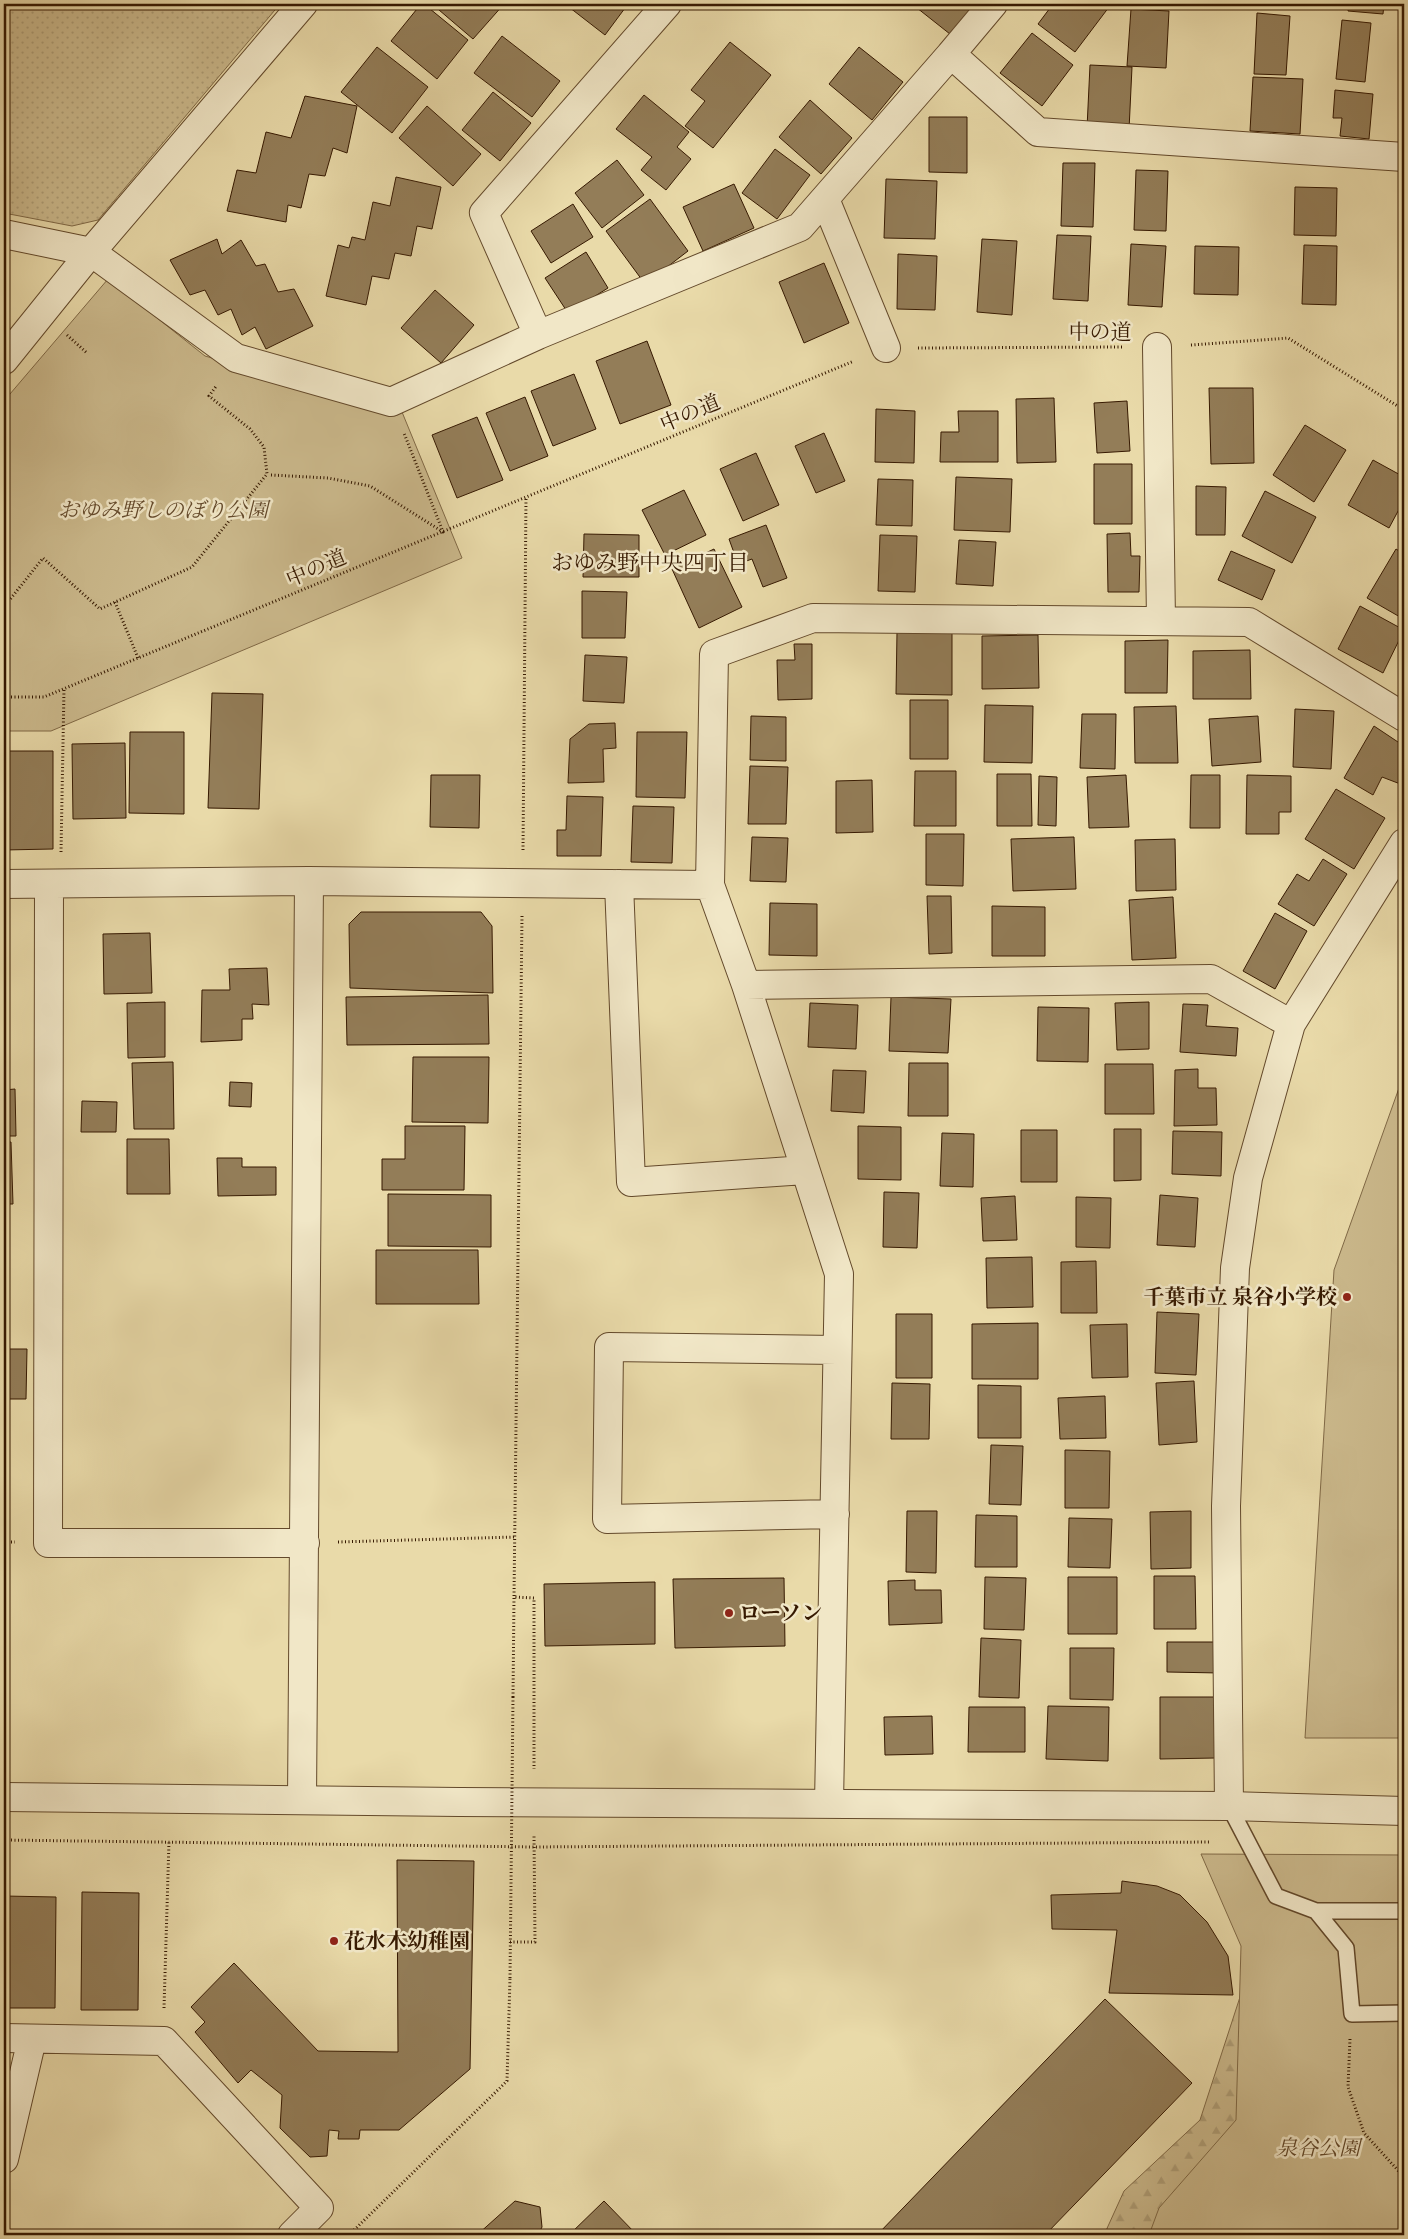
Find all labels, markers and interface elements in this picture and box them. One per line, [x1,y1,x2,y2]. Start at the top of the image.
street label: 中の道 [1069,319,1132,346]
street label: 中の道 [656,389,724,438]
park label: おゆみ野しのぼり公園 [58,497,271,524]
street label: 中の道 [282,544,350,593]
district label: おゆみ野中央四丁目 [551,549,749,577]
place label: 千葉市立 泉谷小学校 [1144,1284,1337,1311]
marker: 千葉市立 泉谷小学校 [1341,1291,1353,1303]
place label: ローソン [739,1600,822,1627]
marker: ローソン [723,1607,735,1619]
place label: 花水木幼稚園 [344,1928,470,1955]
marker: 花水木幼稚園 [328,1935,340,1947]
park label: 泉谷公園 [1276,2135,1363,2162]

